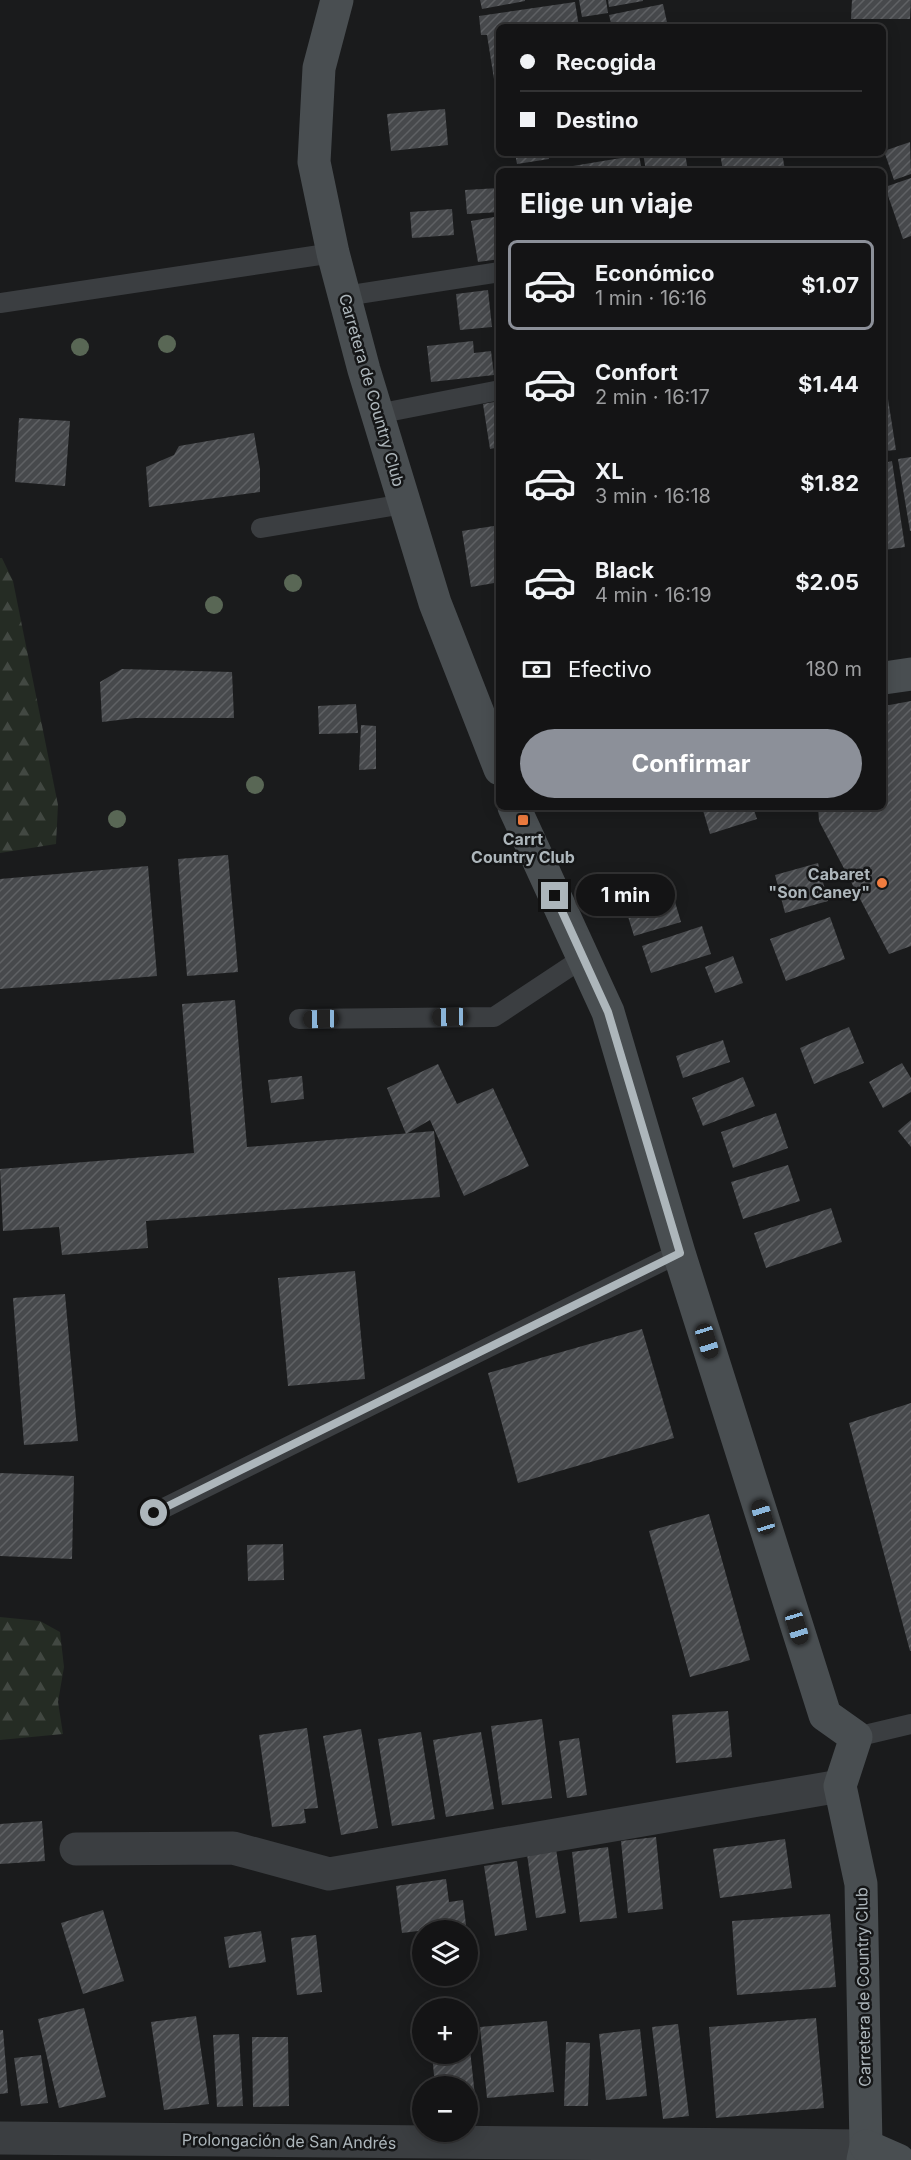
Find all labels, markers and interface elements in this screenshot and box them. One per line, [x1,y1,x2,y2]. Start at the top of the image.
text: Recogida [556,49,656,75]
text: Destino [556,107,639,133]
text: Elige un viaje [520,187,693,220]
icon: car [523,258,577,312]
text: Económico [595,260,714,286]
text: $1.07 [801,272,859,298]
text: 1 min · 16:16 [595,286,707,310]
street label: Carretera de Country Club [335,291,409,489]
icon: car [523,357,577,411]
text: Confort [595,359,678,385]
text: $1.44 [798,371,859,397]
text: 2 min · 16:17 [595,385,710,409]
icon: car [523,456,577,510]
text: XL [595,458,624,484]
text: $1.82 [800,470,859,496]
text: 3 min · 16:18 [595,484,711,508]
icon: car [523,555,577,609]
text: Black [595,557,654,583]
text: $2.05 [795,569,859,595]
text: 4 min · 16:19 [595,583,712,607]
icon: cash [520,653,553,686]
text: Efectivo [568,656,652,682]
text: 180 m [806,657,862,681]
button: Confirmar [520,729,862,798]
marker: Carrt Country Club [516,813,530,827]
place label: Carrt Country Club [471,829,575,867]
place label: Cabaret "Son Caney" [768,864,870,902]
callout: 1 min [576,875,675,917]
marker: Cabaret "Son Caney" [875,876,889,890]
route end [541,882,568,909]
text: 1 min [601,883,650,907]
car [432,1008,468,1026]
car [303,1010,339,1028]
car [693,1321,721,1361]
car [749,1497,777,1537]
route start [140,1499,167,1526]
car [783,1607,811,1647]
street label: Carretera de Country Club [851,1887,875,2087]
map controls [412,1920,478,2142]
button: layers [412,1920,478,1986]
button: + [412,1998,478,2064]
button: − [412,2076,478,2142]
street label: Prolongación de San Andrés [182,2129,396,2153]

